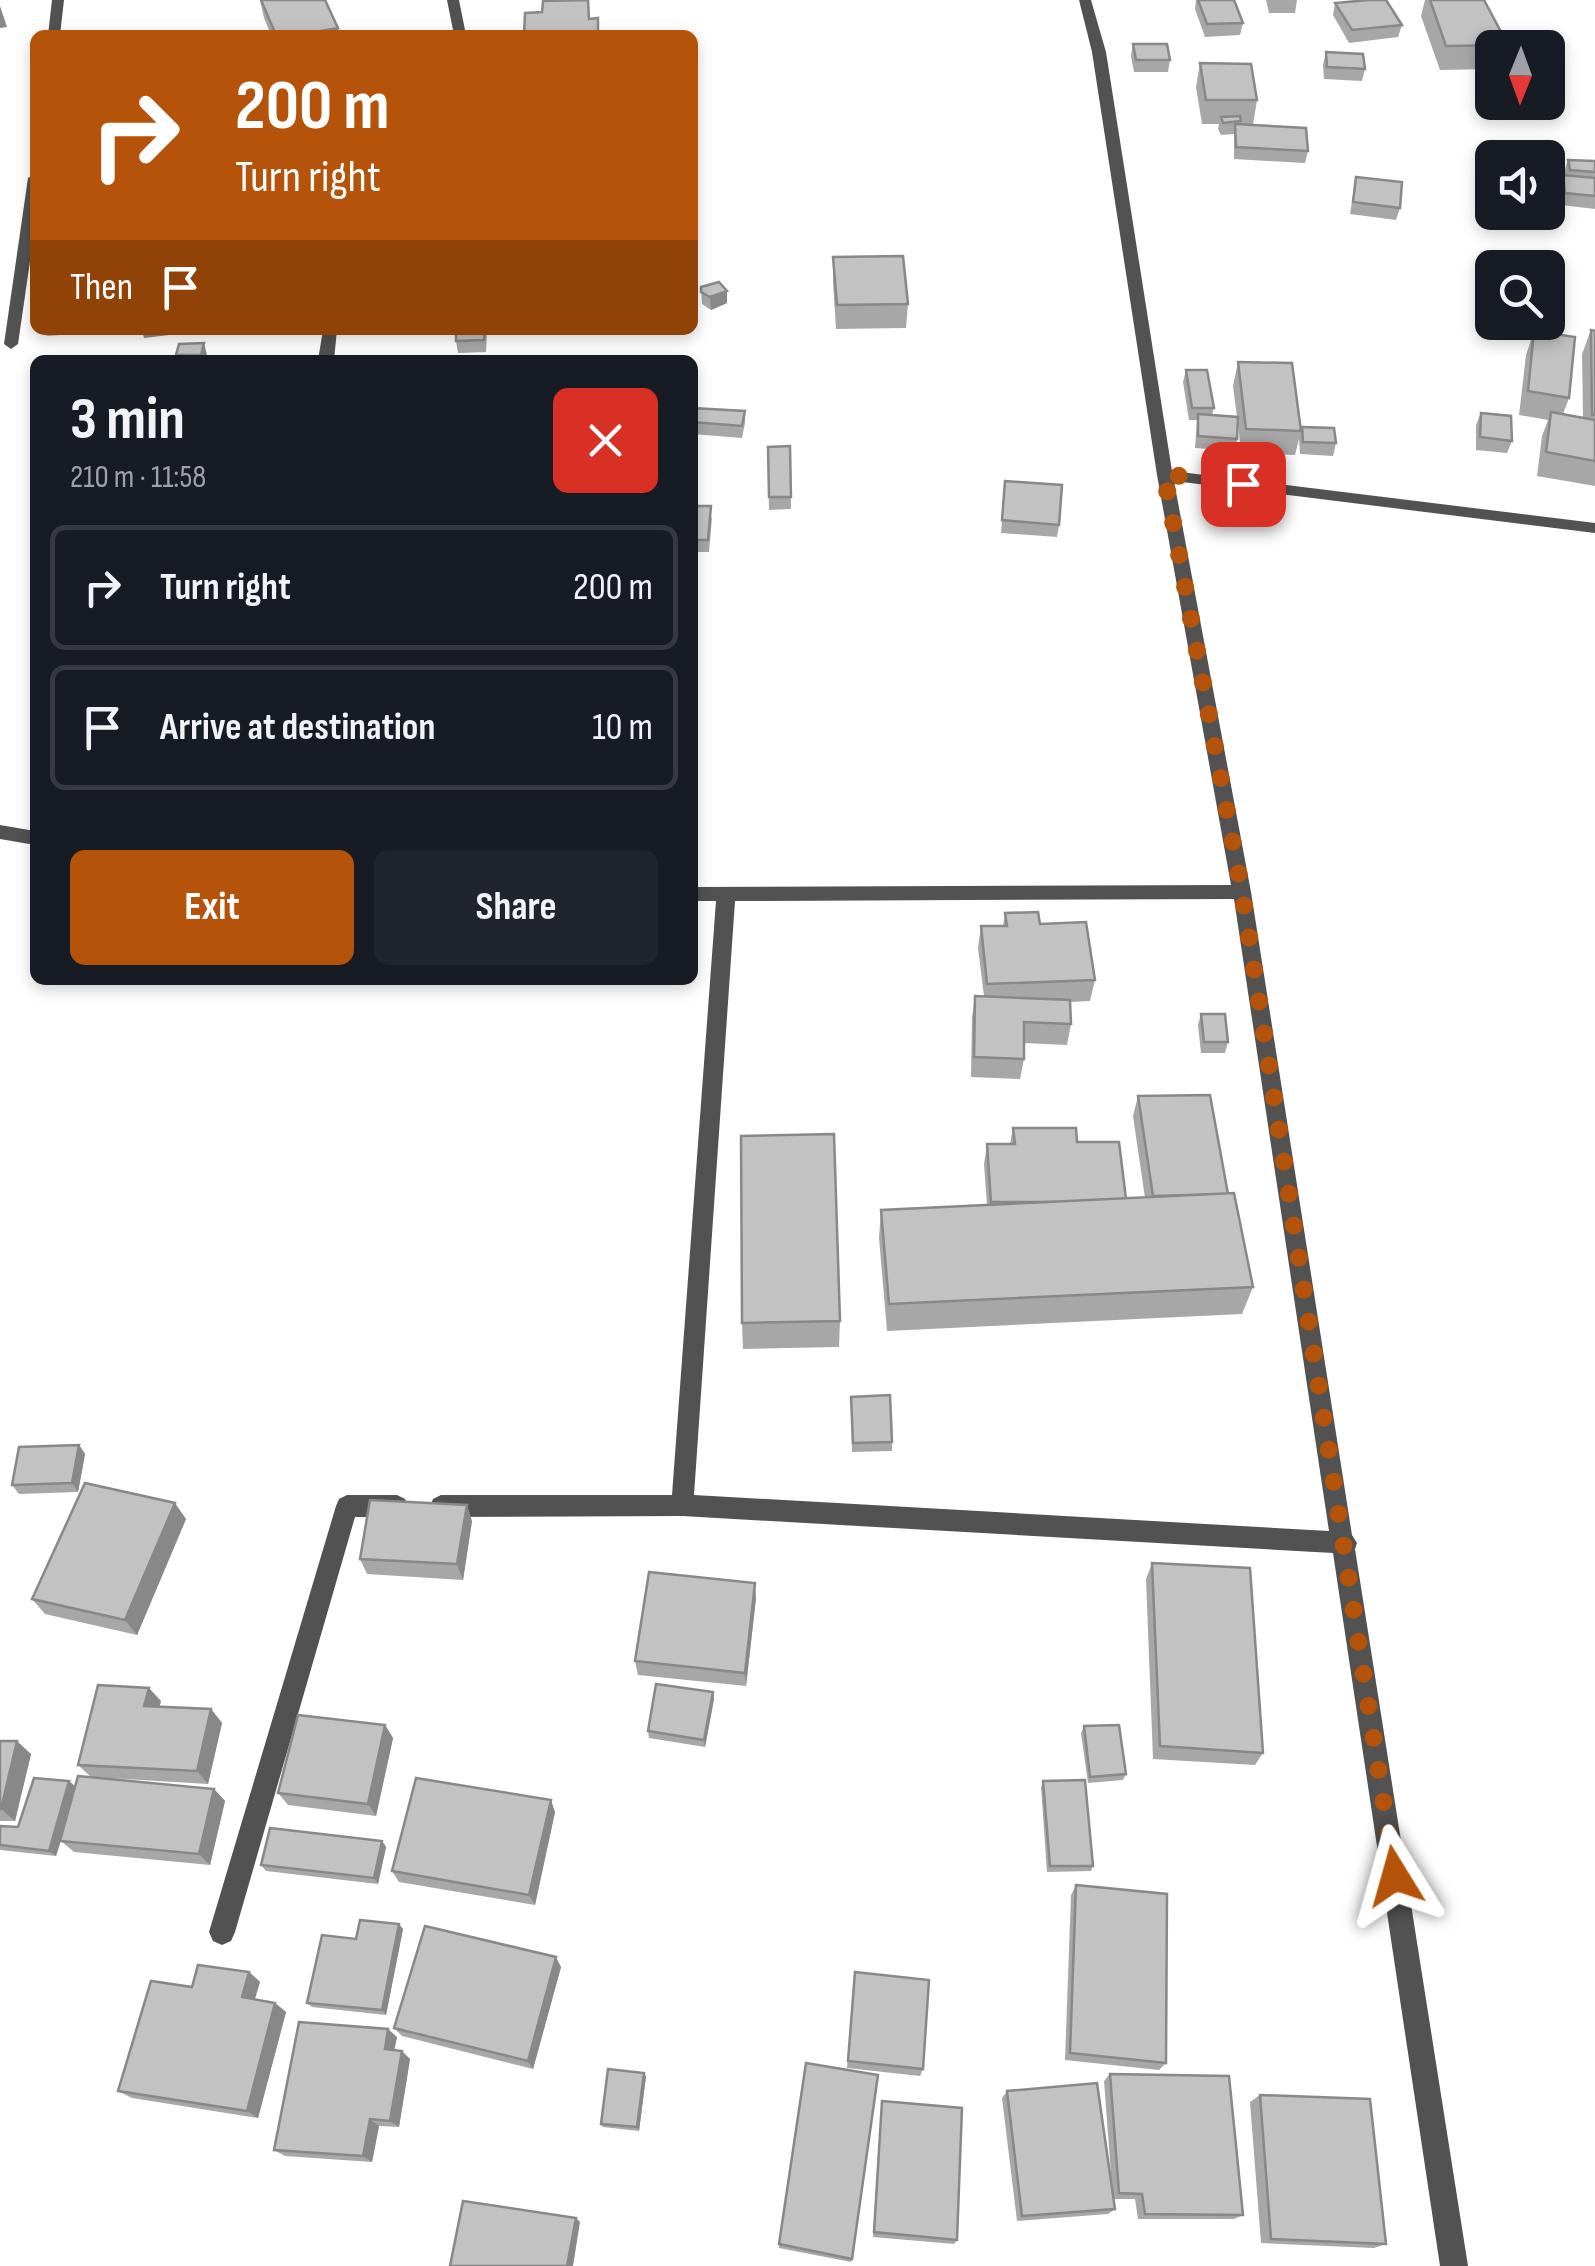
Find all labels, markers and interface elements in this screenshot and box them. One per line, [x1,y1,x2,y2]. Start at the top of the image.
north arrow [1475,30,1565,120]
map controls [1475,30,1565,340]
text: 200 m [235,65,390,149]
icon: right [70,70,200,200]
button: sound [1475,140,1565,230]
text: Turn right [235,150,381,205]
button: search [1475,250,1565,340]
icon: arrive [153,260,208,315]
text: Then [70,265,133,310]
text: 3 min [70,384,185,456]
button: close [553,388,658,493]
pin [1201,442,1286,527]
icon: arrive [1216,457,1271,512]
text: 210 m · 11:58 [70,458,206,497]
icon: right [75,560,130,615]
text: Turn right [160,565,291,610]
text: 200 m [573,565,653,610]
icon: arrive [75,700,130,755]
text: Arrive at destination [160,705,435,750]
text: 10 m [592,705,653,750]
button: Exit [70,850,354,965]
button: Share [374,850,658,965]
position arrow [1343,1824,1447,1928]

